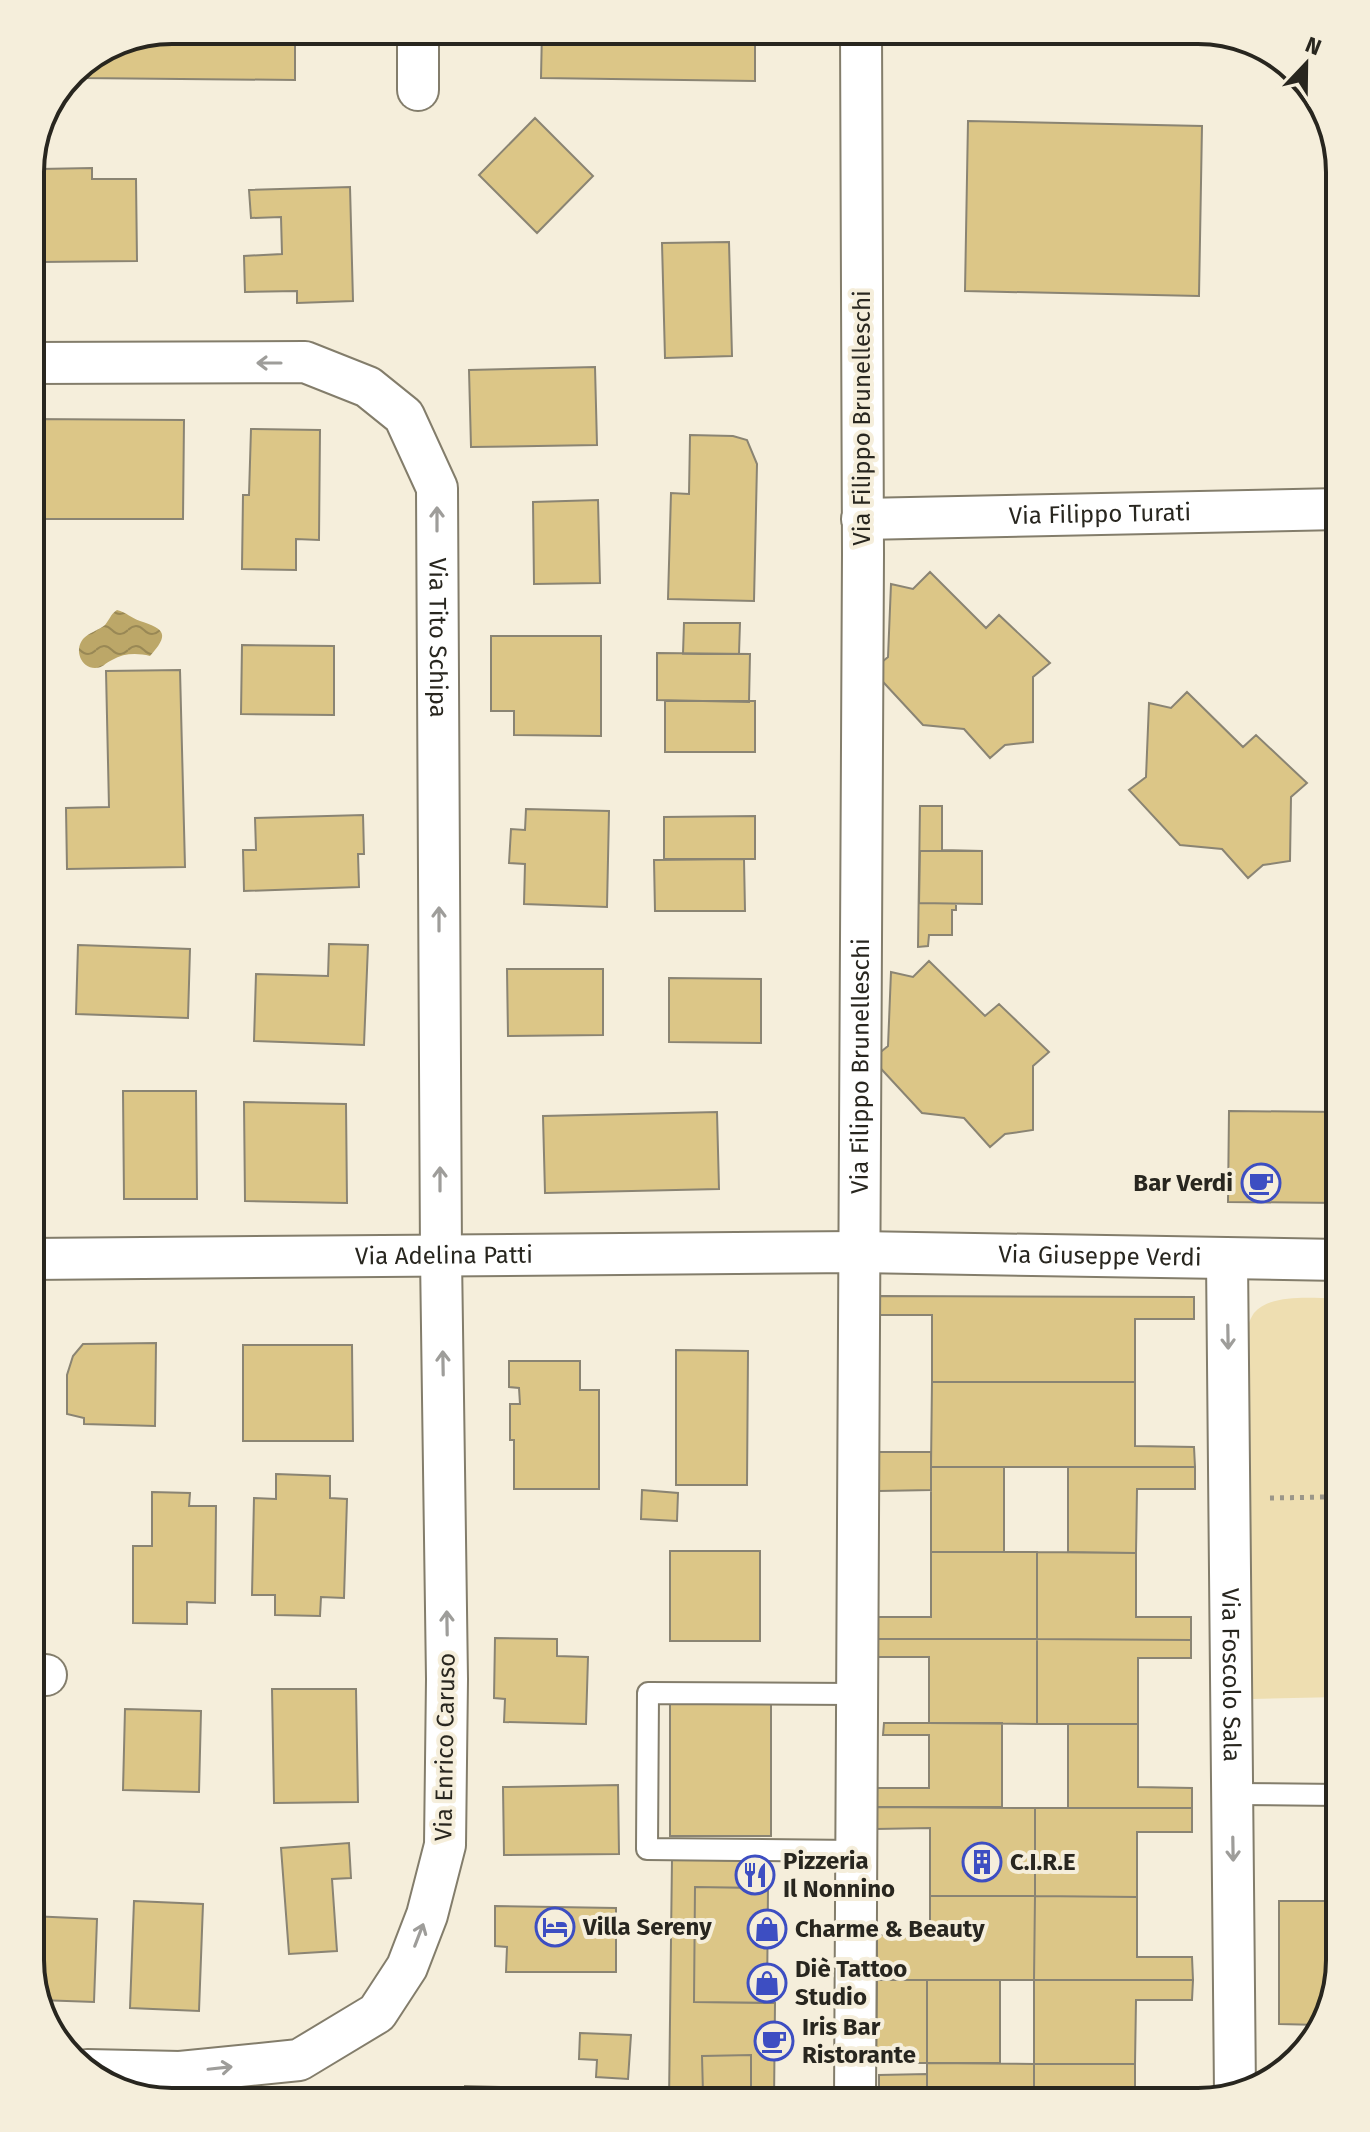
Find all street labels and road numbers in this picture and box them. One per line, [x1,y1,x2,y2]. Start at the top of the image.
street label: Via Filippo Brunelleschi [848,290,876,546]
street label: Via Filippo Turati [1008,498,1191,530]
street label: Via Tito Schipa [423,558,452,718]
street label: Via Filippo Brunelleschi [846,938,875,1194]
street label: Via Giuseppe Verdi [998,1240,1202,1272]
street label: Via Adelina Patti [355,1241,533,1270]
street label: Via Foscolo Sala [1216,1588,1246,1762]
street label: Via Enrico Caruso [429,1653,461,1841]

